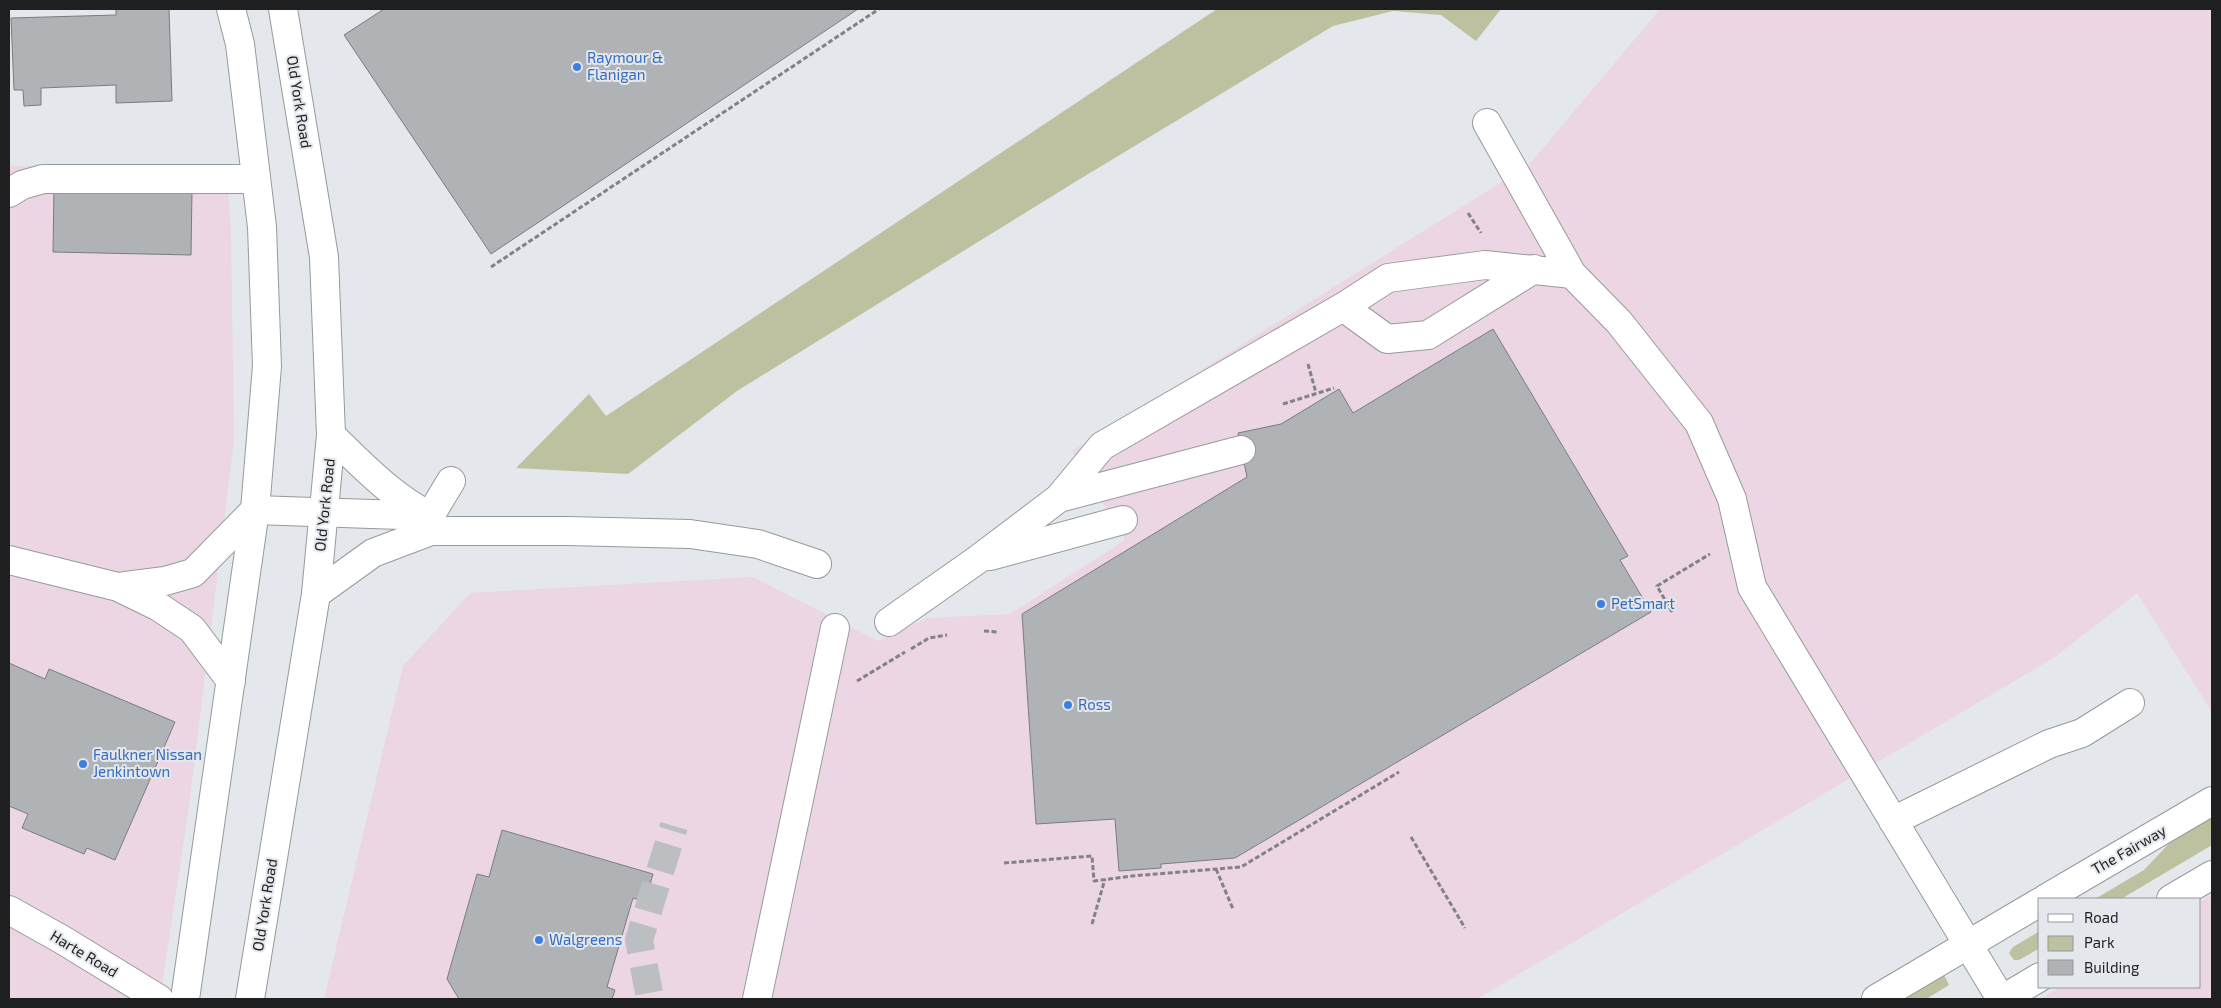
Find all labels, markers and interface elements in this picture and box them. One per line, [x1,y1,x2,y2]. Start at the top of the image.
place label: Raymour & Flanigan [587,48,663,83]
street label: Old York Road [284,54,316,149]
marker: Raymour & Flanigan [571,61,583,73]
street label: Old York Road [310,457,338,552]
place label: PetSmart [1611,594,1675,612]
marker: PetSmart [1595,598,1607,610]
place label: Ross [1078,695,1111,713]
marker: Ross [1062,699,1074,711]
place label: Faulkner Nissan Jenkintown [93,745,202,780]
marker: Faulkner Nissan Jenkintown [77,758,89,770]
street label: The Fairway [2088,821,2169,878]
street label: Old York Road [248,857,280,952]
legend [2038,898,2201,988]
text: Road [2084,908,2119,926]
street label: Harte Road [47,926,122,980]
place label: Walgreens [549,930,622,948]
text: Park [2084,933,2115,951]
marker: Walgreens [533,934,545,946]
text: Building [2084,958,2140,976]

